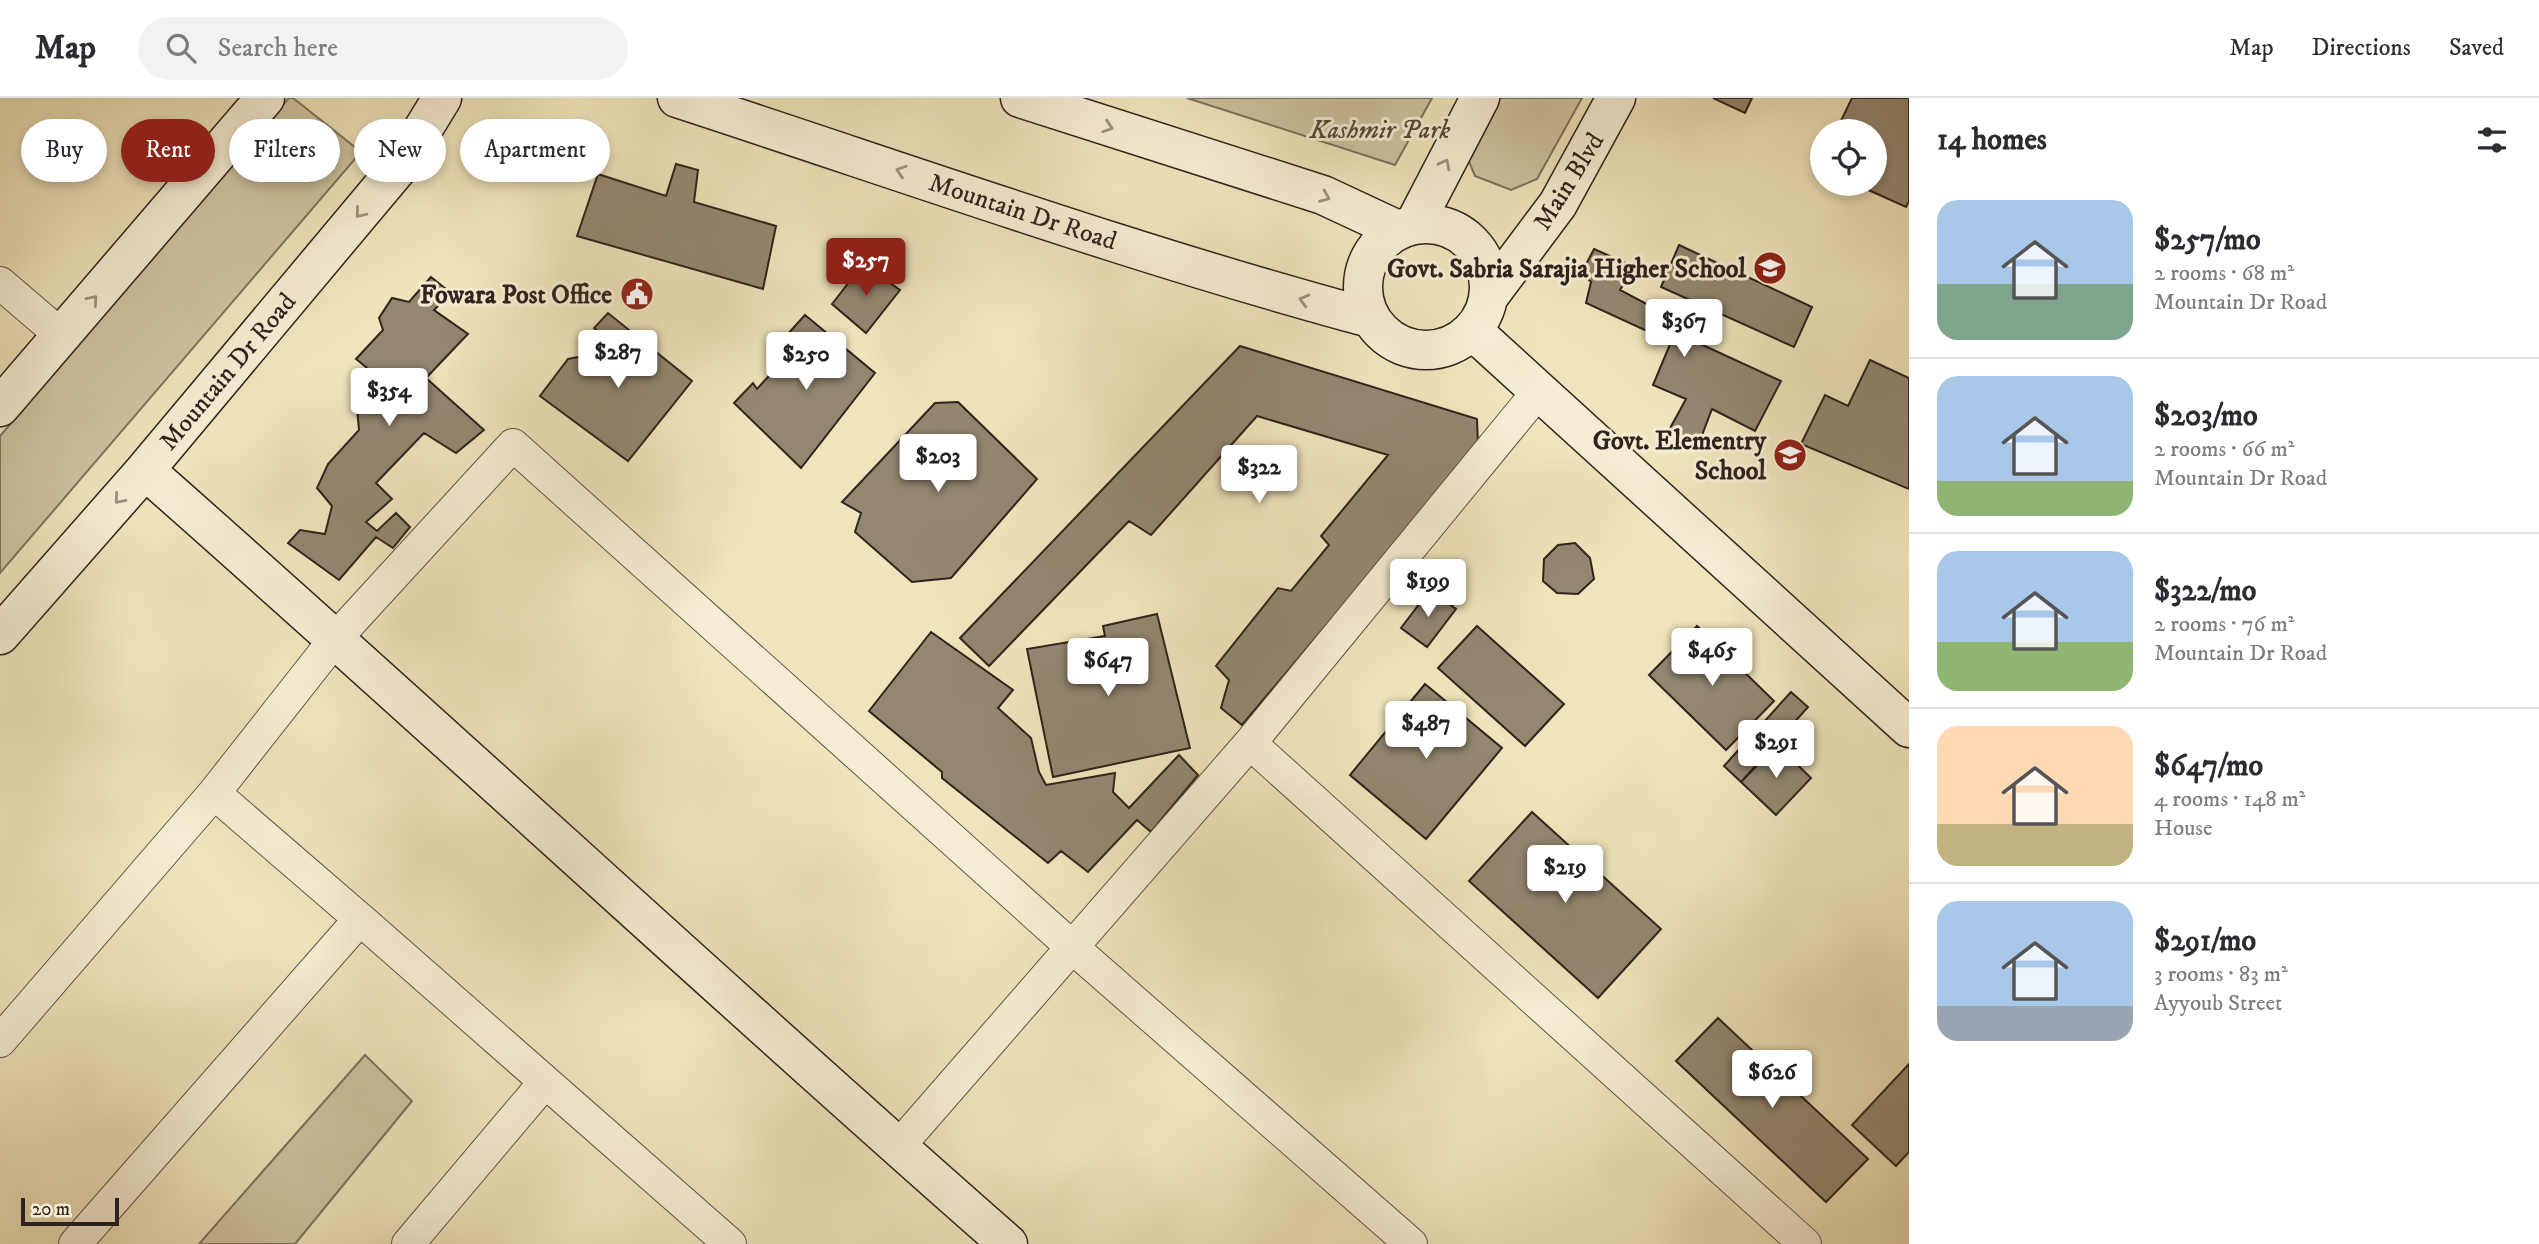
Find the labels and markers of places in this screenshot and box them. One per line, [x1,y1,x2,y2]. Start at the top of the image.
pin: $257 [825,238,907,298]
school or university icon: Govt. Sabria Sarajia Higher School [1751,249,1789,287]
place label: Govt. Sabria Sarajia Higher School [1387,253,1747,286]
public building icon: Fowara Post Office [618,275,656,313]
place label: Fowara Post Office [420,279,612,312]
pin: $367 [1643,300,1725,359]
pin: $287 [577,330,659,390]
pin: $250 [765,332,847,392]
pin: $354 [348,368,430,428]
place label: Govt. Elementry School [1593,425,1767,488]
pin: $203 [897,434,979,494]
school or university icon: Govt. Elementry School [1771,436,1809,474]
pin: $322 [1218,446,1300,505]
pin: $199 [1387,560,1469,619]
pin: $465 [1671,628,1753,688]
pin: $647 [1067,638,1149,698]
pin: $487 [1385,702,1467,761]
pin: $291 [1735,720,1817,780]
pin: $219 [1524,846,1606,905]
pin: $626 [1731,1051,1813,1110]

